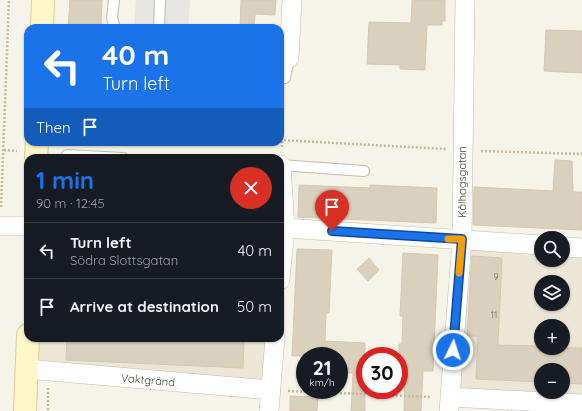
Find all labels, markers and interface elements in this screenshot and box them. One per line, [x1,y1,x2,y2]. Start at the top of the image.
text: 40 m [102,37,169,72]
icon: left [36,40,88,92]
text: Turn left [102,72,170,95]
icon: arrive [79,116,101,138]
text: Then [36,118,71,137]
street label: Kålhagsgatan [455,146,469,218]
text: 1 min [36,165,94,195]
button: close [230,167,272,209]
pin [315,190,349,231]
text: 90 m · 12:45 [36,195,105,211]
icon: arrive [321,196,343,218]
map controls [534,231,570,399]
button: search [534,231,570,267]
text: Turn left [70,233,132,252]
icon: left [36,240,58,262]
text: 40 m [237,241,272,260]
text: Södra Slottsgatan [70,252,178,268]
house number: 9 [493,271,499,282]
button: layers [534,275,570,311]
icon: arrive [36,296,58,318]
text: Arrive at destination [70,297,219,316]
text: 50 m [237,297,272,316]
house number: 11 [491,309,497,320]
button: + [534,319,570,355]
position arrow [432,329,474,371]
speed limit sign: 30 [356,347,408,399]
text: 21 [312,355,332,380]
button: − [534,363,570,399]
street label: Vaktgränd [120,371,176,389]
text: km/h [309,376,335,389]

